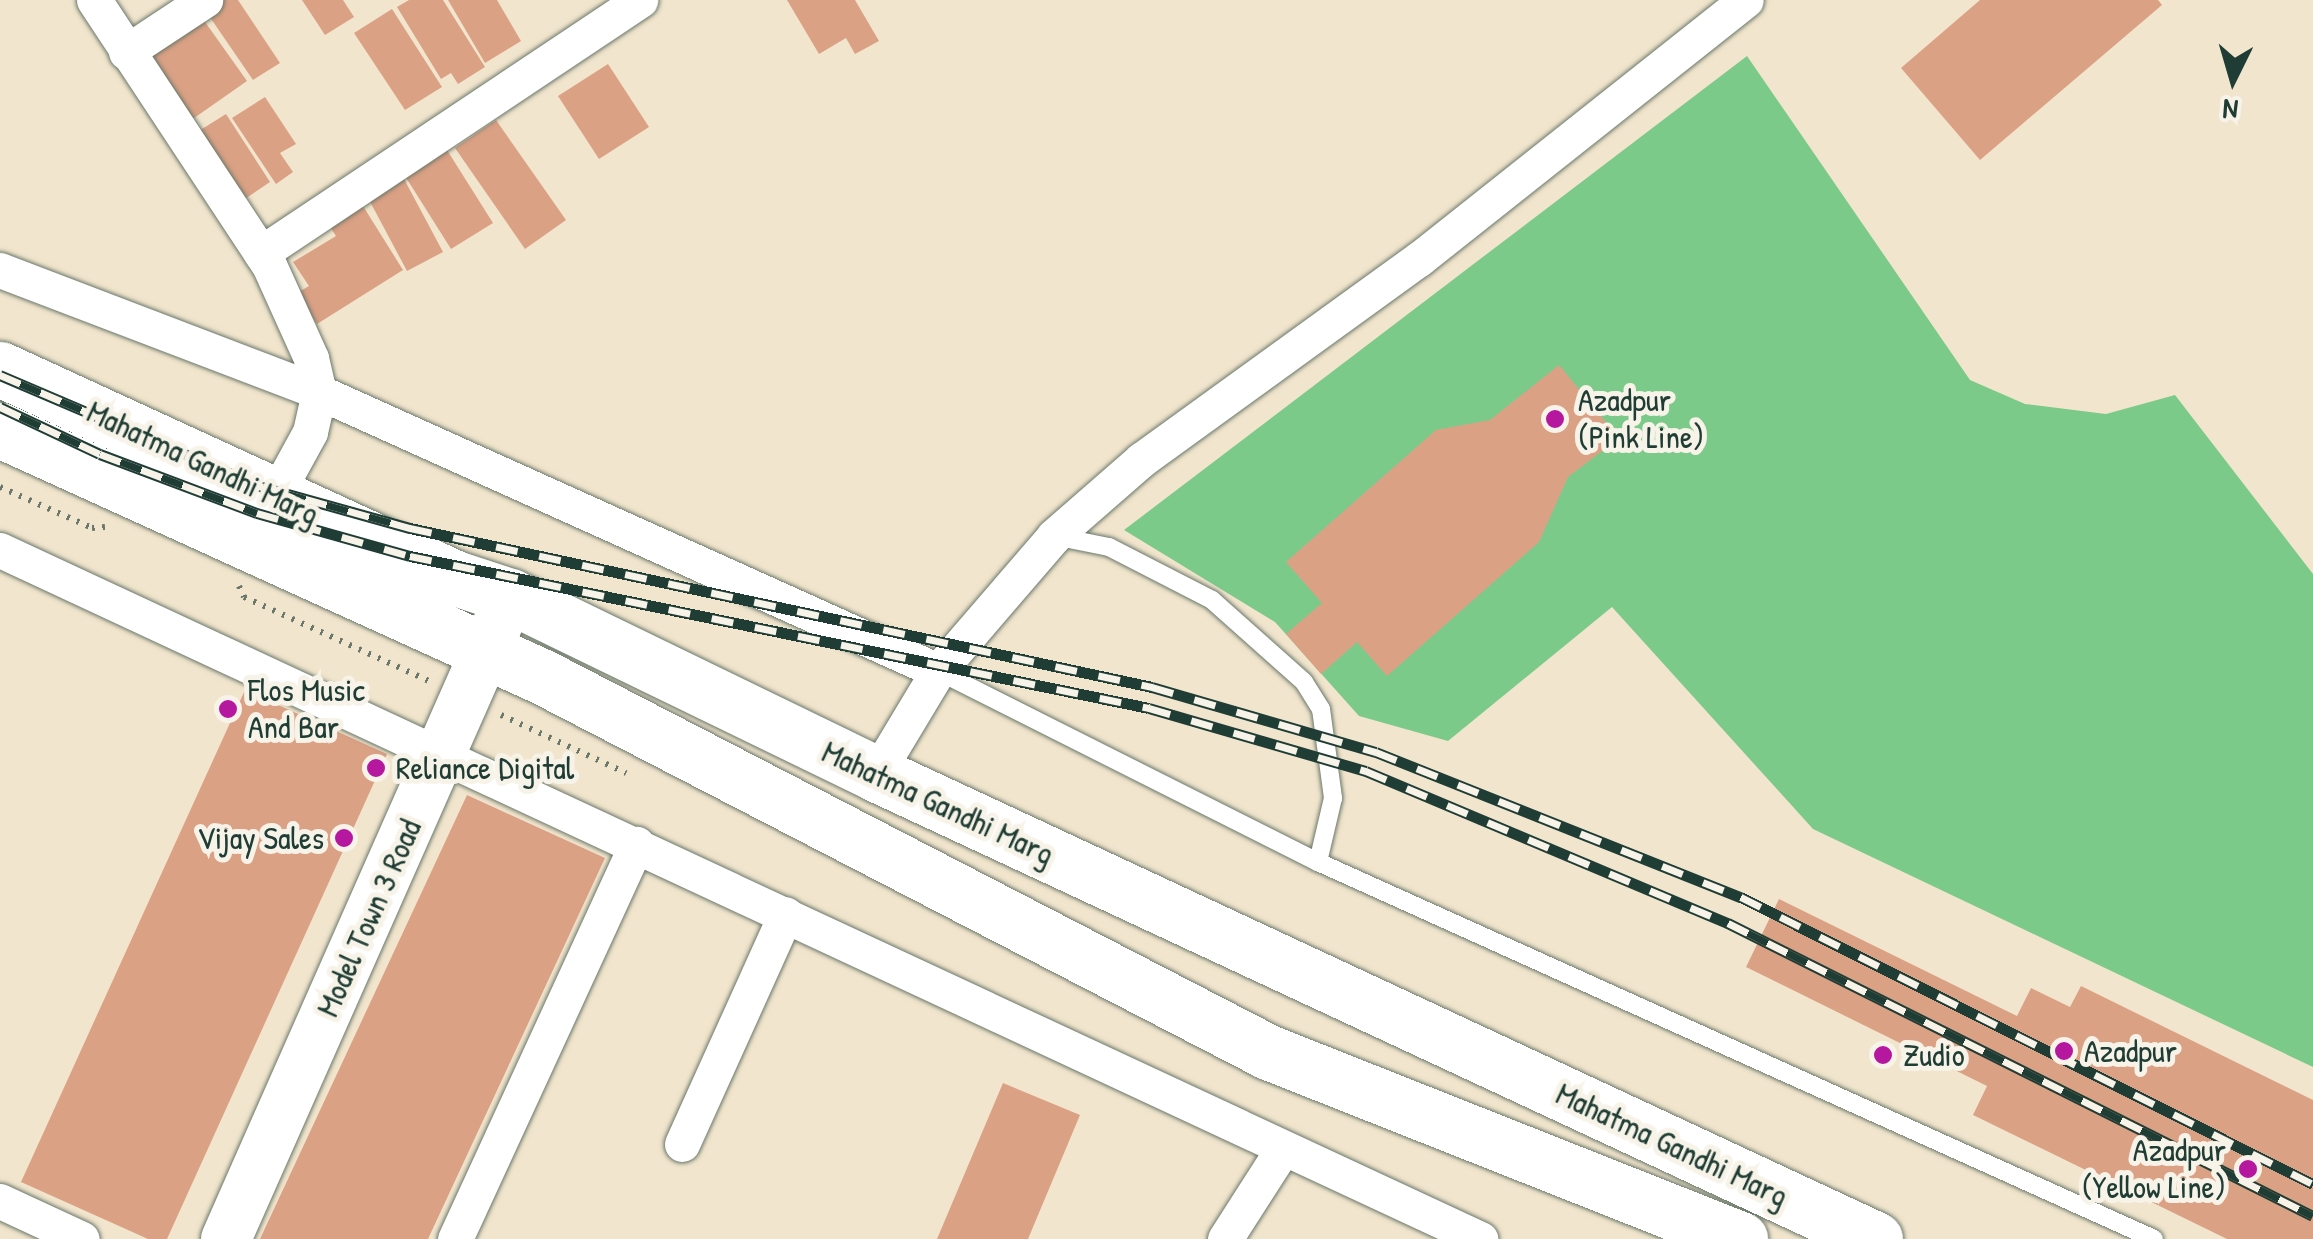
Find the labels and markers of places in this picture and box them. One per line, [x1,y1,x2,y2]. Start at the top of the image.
place label: Azadpur (Pink Line) [1578,382,1704,457]
marker: Azadpur (Pink Line) [1542,406,1568,432]
place label: Flos Music And Bar [248,672,365,747]
marker: Flos Music And Bar [217,698,239,720]
place label: Reliance Digital [396,749,574,787]
marker: Reliance Digital [365,757,387,779]
place label: Vijay Sales [197,819,324,857]
marker: Vijay Sales [333,827,355,849]
place label: Azadpur [2084,1032,2177,1070]
place label: Zudio [1903,1036,1965,1074]
marker: Azadpur [2053,1040,2075,1062]
marker: Zudio [1872,1044,1894,1066]
place label: Azadpur (Yellow Line) [2082,1132,2226,1207]
marker: Azadpur (Yellow Line) [2235,1156,2261,1182]

